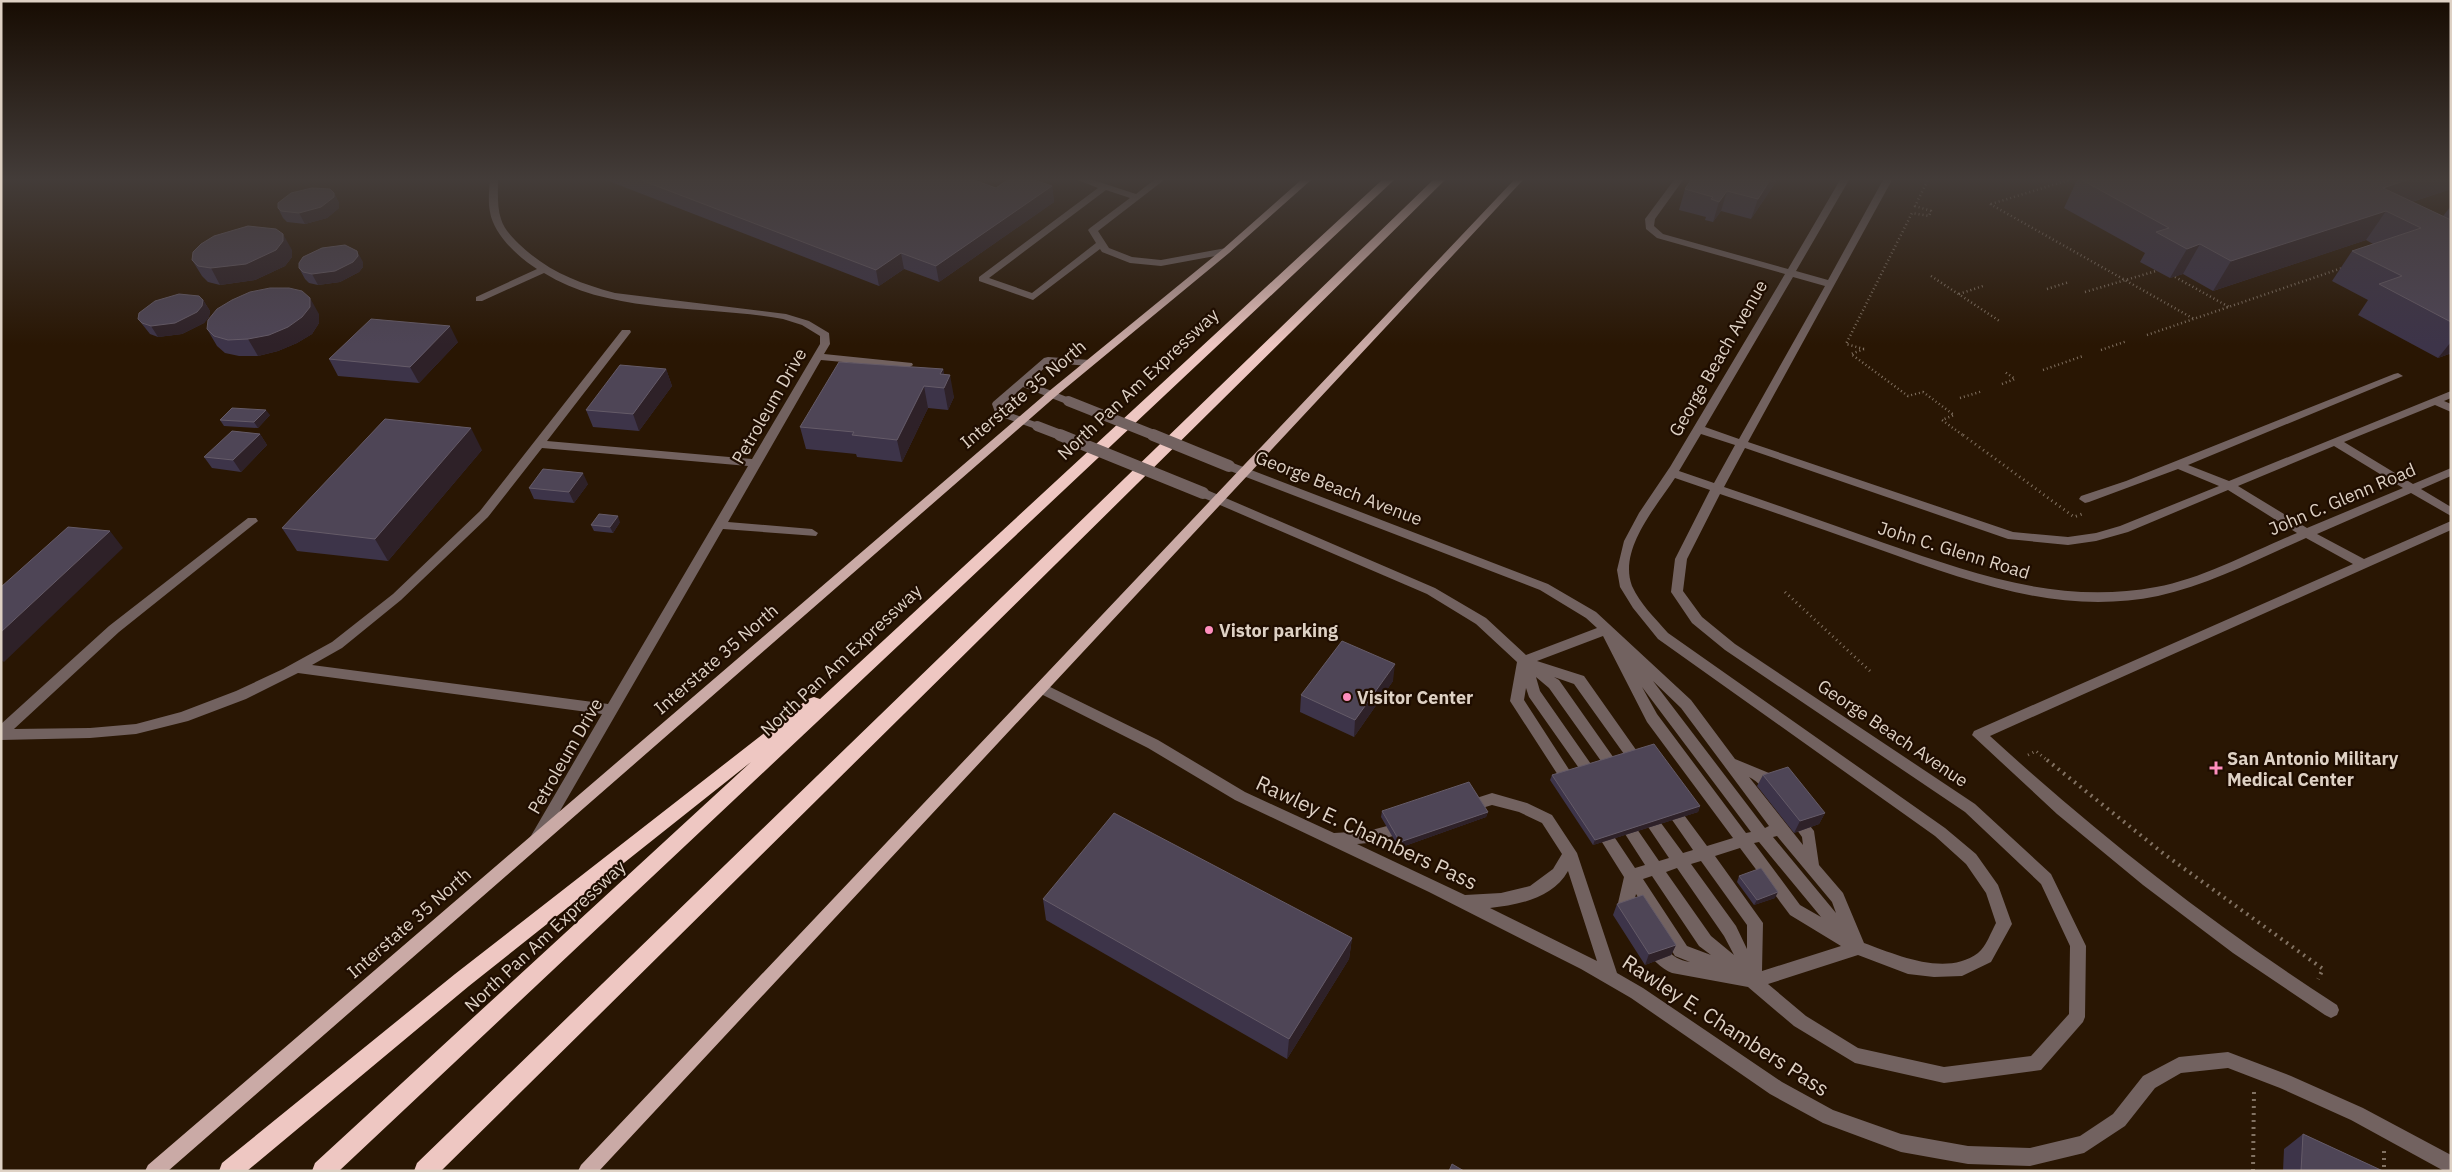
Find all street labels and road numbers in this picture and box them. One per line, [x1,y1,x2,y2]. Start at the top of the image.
street label: George Beach Avenue [1664,275,1772,440]
street label: North Pan Am Expressway [1052,303,1224,465]
street label: Interstate 35 North [955,335,1091,453]
street label: Petroleum Drive [727,344,812,468]
street label: George Beach Avenue [1252,446,1426,531]
street label: John C. Glenn Road [2265,458,2419,540]
street label: John C. Glenn Road [1875,516,2033,584]
street label: North Pan Am Expressway [755,579,927,741]
street label: Interstate 35 North [649,599,783,719]
street label: George Beach Avenue [1813,674,1973,792]
street label: Petroleum Drive [523,694,608,818]
street label: Rawley E. Chambers Pass [1252,768,1482,896]
street label: North Pan Am Expressway [459,855,631,1017]
street label: Interstate 35 North [342,863,476,983]
street label: Rawley E. Chambers Pass [1617,948,1835,1102]

